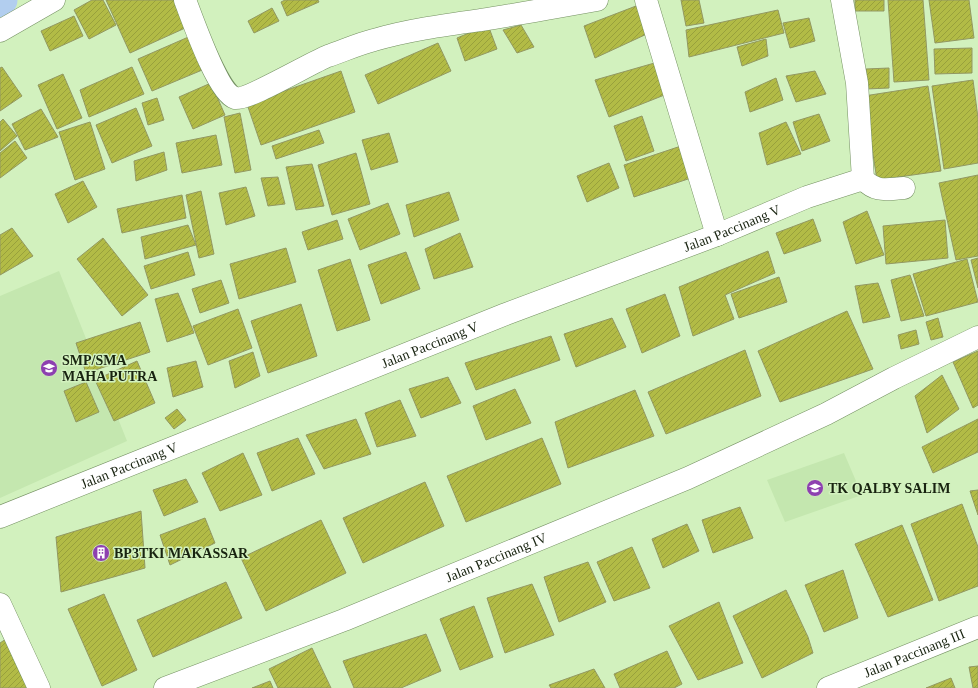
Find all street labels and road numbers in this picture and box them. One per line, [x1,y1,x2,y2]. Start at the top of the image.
street label: Jalan Paccinang V [682,202,783,255]
street label: Jalan Paccinang V [379,319,481,371]
street label: Jalan Paccinang V [79,440,180,492]
street label: Jalan Paccinang IV [443,530,549,585]
street label: Jalan Paccinang III [862,626,967,681]

